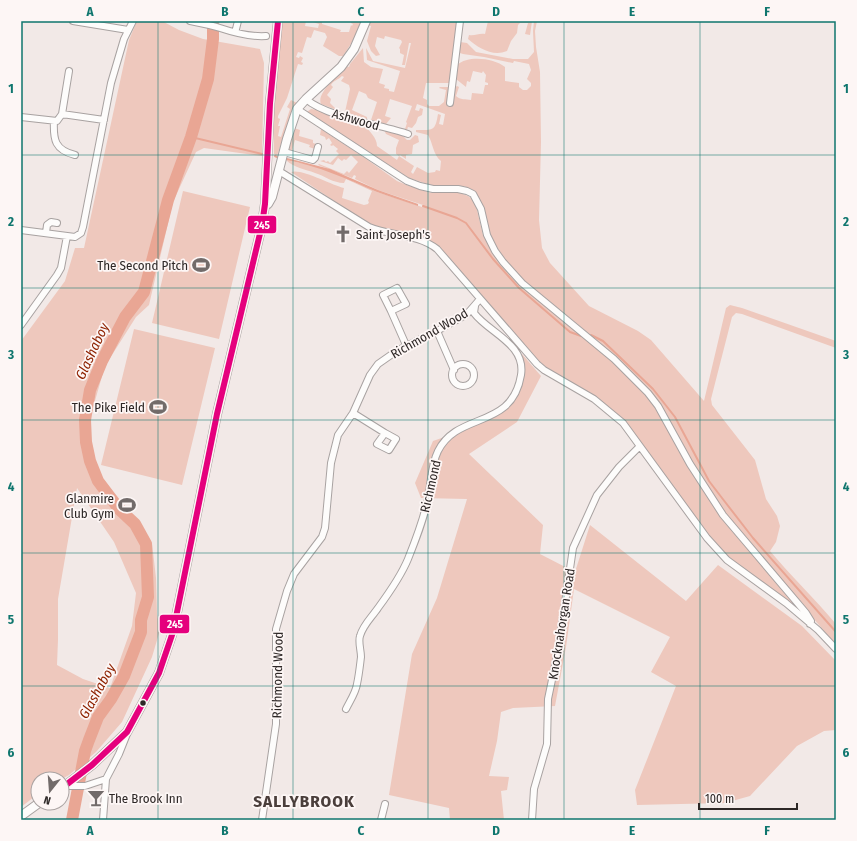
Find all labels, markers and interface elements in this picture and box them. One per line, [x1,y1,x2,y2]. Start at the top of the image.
text: A [85,4,94,19]
text: B [221,4,229,19]
text: C [358,4,365,19]
text: D [492,4,500,19]
text: E [629,4,635,19]
text: F [764,4,770,19]
text: 1 [8,81,14,96]
text: 1 [843,81,849,96]
street label: Ashwood [331,106,381,133]
text: 2 [7,214,14,229]
text: 2 [842,214,849,229]
line badge: 245 [247,215,277,234]
text: 245 [253,219,271,232]
church icon: Saint Joseph's [333,224,353,244]
place label: Saint Joseph's [356,227,431,242]
sports icon: The Second Pitch [191,255,211,275]
place label: The Second Pitch [97,258,188,273]
street label: Richmond Wood [388,305,471,362]
water label: Glashaboy [72,320,113,382]
text: 3 [7,347,14,362]
text: 3 [842,347,849,362]
sports icon: The Pike Field [148,397,168,417]
place label: The Pike Field [72,400,145,415]
street label: Richmond [417,458,444,514]
text: 4 [8,479,15,494]
text: 4 [843,479,850,494]
place label: Glanmire Club Gym [64,491,114,521]
sports icon: Glanmire Club Gym [117,495,137,515]
street label: Knocknahorgan Road [545,567,578,681]
text: 5 [8,612,14,627]
text: 5 [843,612,849,627]
line badge: 245 [159,614,190,634]
text: 245 [166,618,184,631]
street label: Richmond Wood [269,632,286,719]
water label: Glashaboy [75,660,120,722]
unlabelled marker [138,698,148,708]
text: 6 [8,745,15,760]
text: 6 [843,745,850,760]
north arrow [30,771,70,811]
scale bar [699,785,797,811]
bar icon: The Brook Inn [86,788,106,808]
place label: The Brook Inn [109,791,183,806]
district label: SALLYBROOK [253,791,355,812]
text: 100 m [705,792,734,806]
text: N [42,793,52,807]
text: A [85,823,94,838]
text: B [221,823,229,838]
text: C [358,823,365,838]
text: D [492,823,500,838]
text: E [629,823,635,838]
text: F [764,823,770,838]

